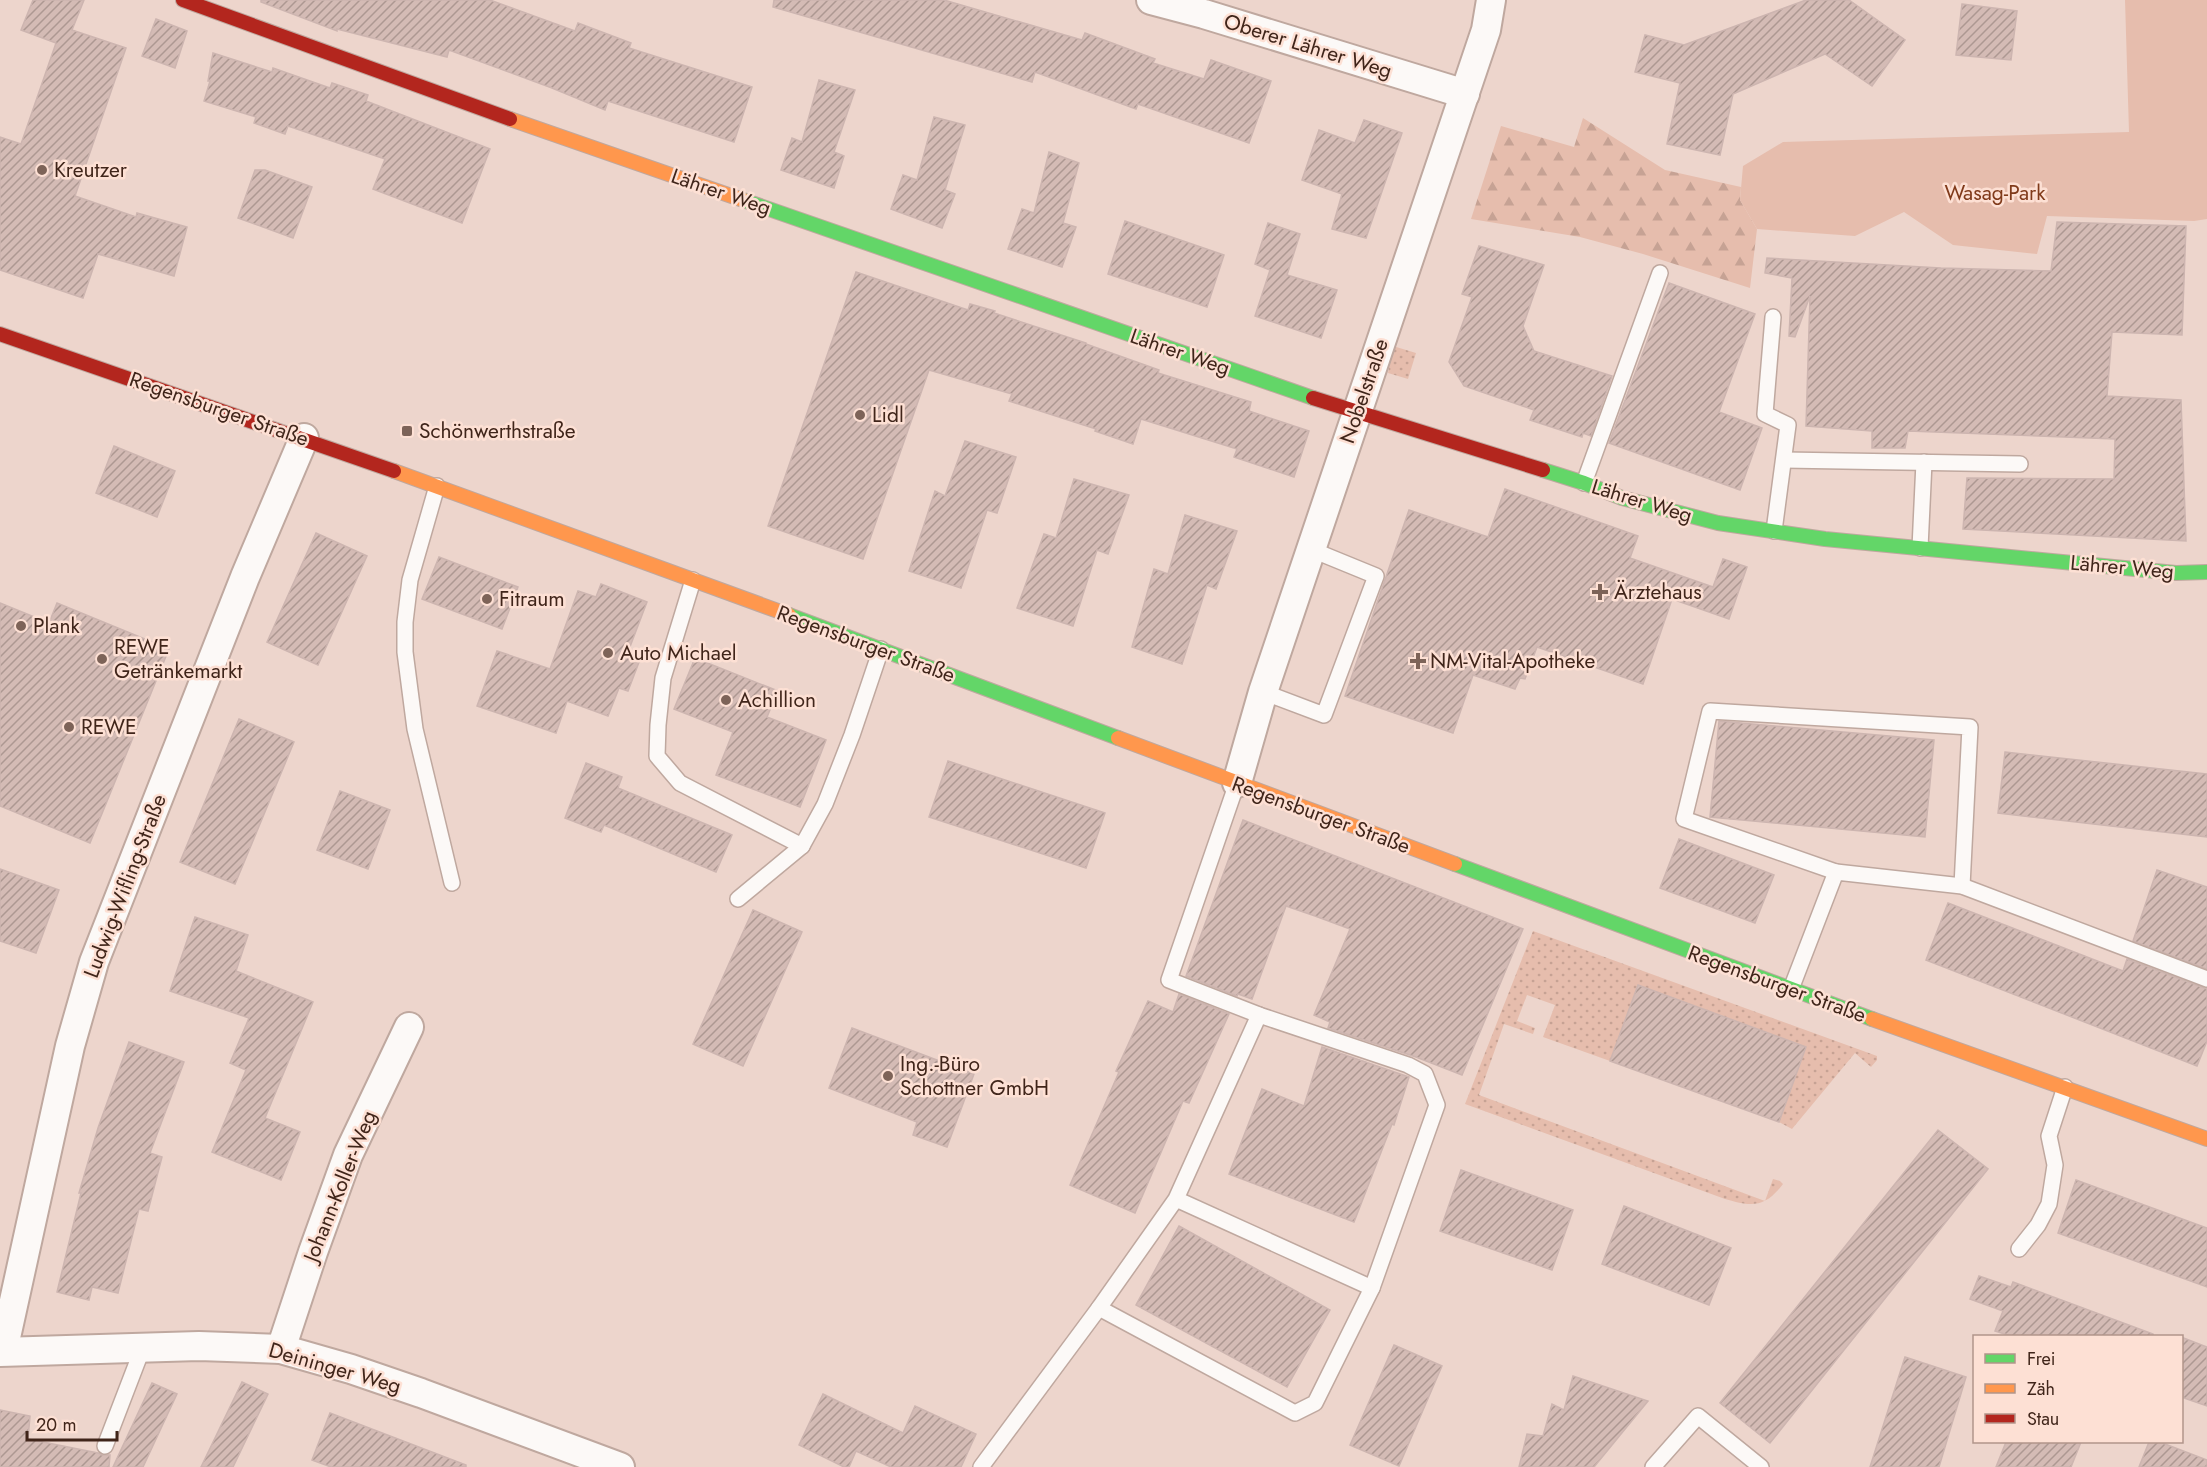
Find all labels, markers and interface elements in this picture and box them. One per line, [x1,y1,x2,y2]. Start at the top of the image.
street label: Oberer Lährer Weg [1220,6,1396,86]
place label: Kreutzer [54,155,128,185]
street label: Lährer Weg [667,161,775,223]
marker: Kreutzer [35,163,49,177]
park label: Wasag-Park [1944,178,2046,208]
street label: Lährer Weg [1126,321,1234,383]
street label: Nobelstraße [1332,334,1396,447]
street label: Regensburger Straße [125,364,313,454]
place label: Lidl [872,400,904,430]
marker: Lidl [853,408,867,422]
place label: Schönwerthstraße [419,416,576,446]
marker: Schönwerthstraße [400,424,414,438]
street label: Lährer Weg [1588,471,1696,531]
street label: Lährer Weg [2069,548,2175,586]
place label: Ärztehaus [1614,577,1702,607]
marker: Ärztehaus [1591,583,1609,601]
place label: Fitraum [499,584,565,614]
marker: Fitraum [480,592,494,606]
street label: Regensburger Straße [773,598,959,690]
place label: Plank [33,611,80,641]
marker: Plank [14,619,28,633]
place label: REWE Getränkemarkt [114,632,242,686]
place label: Auto Michael [620,638,737,668]
marker: Auto Michael [601,646,615,660]
place label: NM-Vital-Apotheke [1430,646,1595,676]
marker: REWE Getränkemarkt [95,652,109,666]
marker: NM-Vital-Apotheke [1411,654,1425,668]
place label: Achillion [738,685,816,715]
marker: Achillion [719,693,733,707]
place label: REWE [81,712,137,742]
marker: REWE [62,720,76,734]
street label: Regensburger Straße [1228,769,1414,861]
street label: Ludwig-Wifling-Straße [76,790,174,982]
street label: Regensburger Straße [1684,938,1870,1030]
place label: Ing.-Büro Schottner GmbH [900,1049,1049,1103]
marker: Ing.-Büro Schottner GmbH [881,1069,895,1083]
street label: Johann-Koller-Weg [295,1106,384,1269]
street label: Deininger Weg [265,1335,405,1401]
legend [1973,1335,2183,1443]
text: Frei [2027,1346,2056,1372]
text: Zäh [2027,1376,2055,1402]
scale bar [27,1404,117,1442]
text: Stau [2027,1406,2059,1432]
text: 20 m [36,1412,76,1438]

